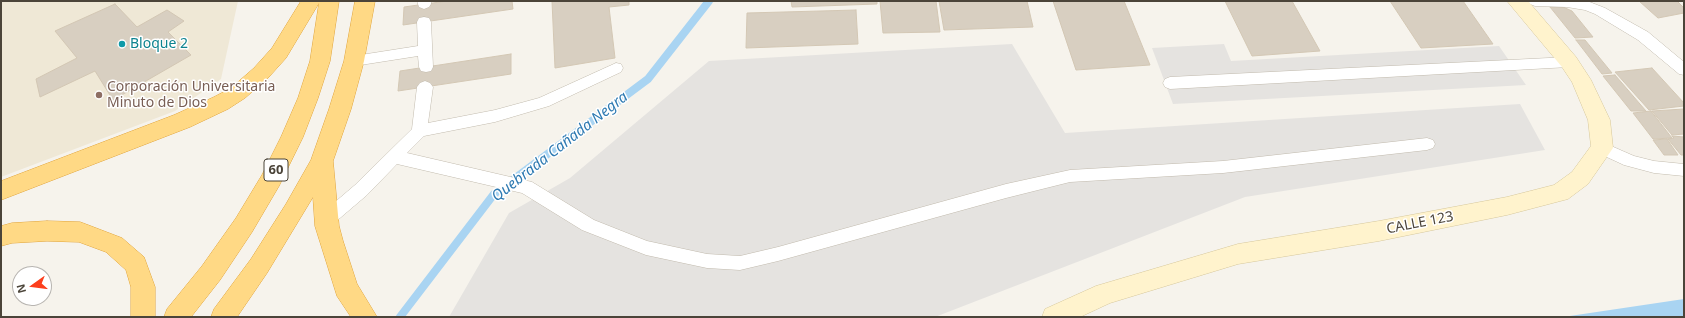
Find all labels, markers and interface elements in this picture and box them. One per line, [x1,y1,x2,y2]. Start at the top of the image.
place label: Bloque 2 [130,36,188,52]
marker: Bloque 2 [117,39,127,49]
place label: Corporación Universitaria Minuto de Dios [107,79,275,112]
water label: Quebrada Cañada Negra [488,88,632,206]
marker: Corporación Universitaria Minuto de Dios [94,90,104,100]
road number: 60 [264,159,288,181]
street label: CALLE 123 [1385,208,1455,238]
north arrow [12,266,52,306]
text: N [12,283,29,295]

